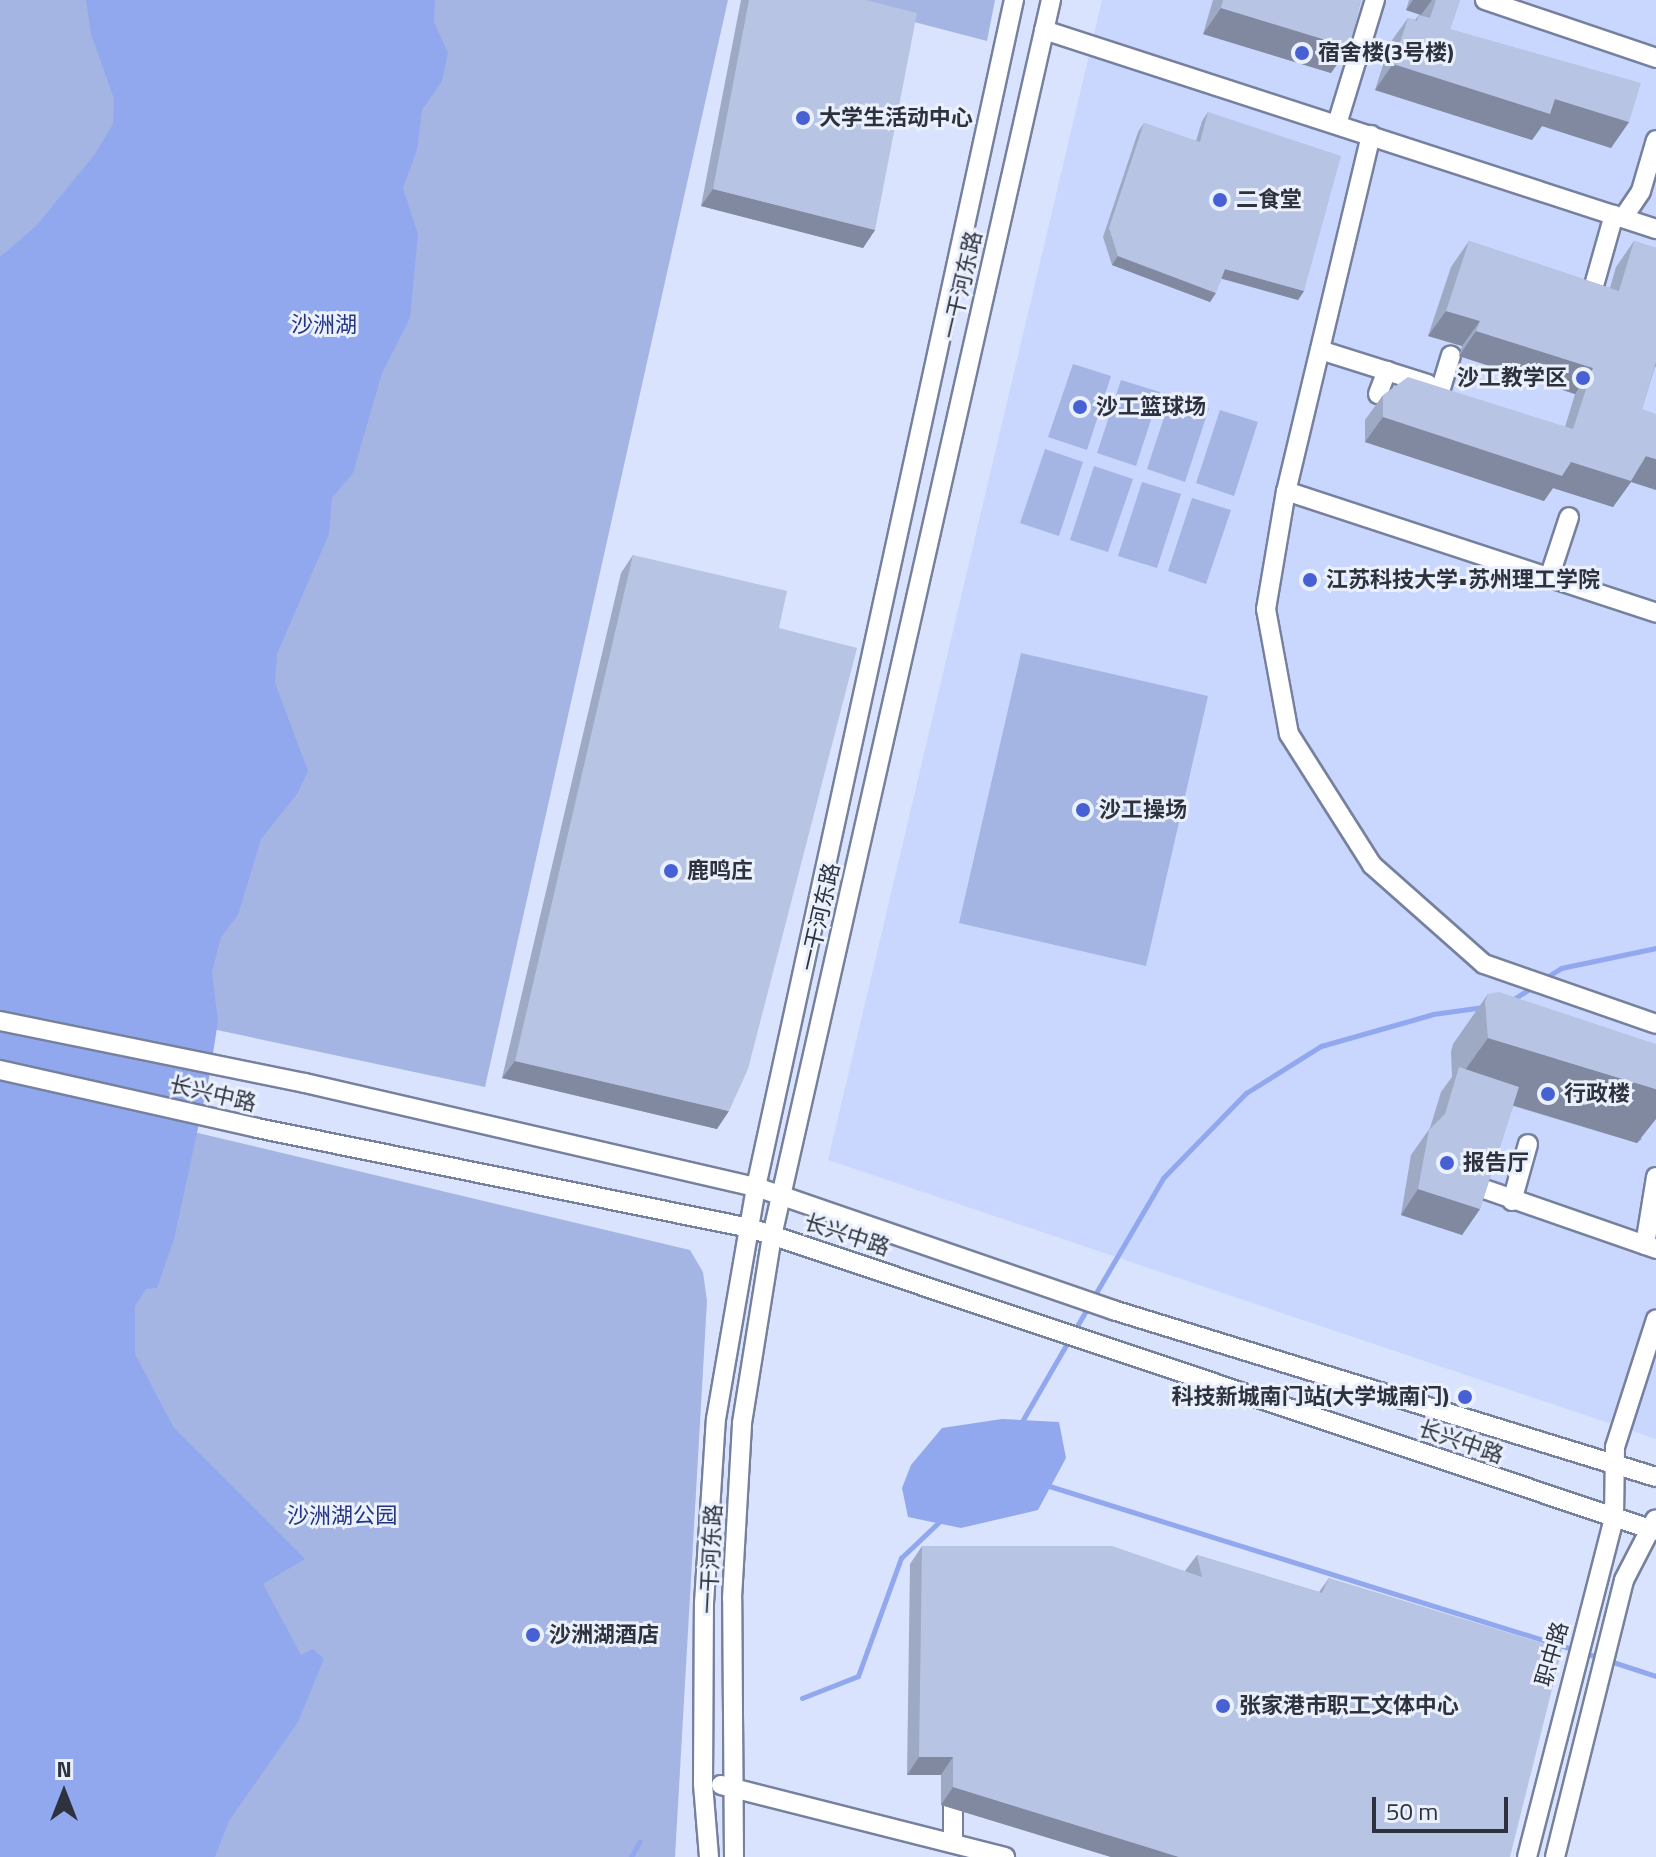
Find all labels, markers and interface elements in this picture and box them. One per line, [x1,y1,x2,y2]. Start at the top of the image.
place label: 宿舍楼(3号楼) [1318,40,1454,66]
marker: 宿舍楼(3号楼) [1293,44,1311,62]
place label: 大学生活动中心 [819,105,973,131]
marker: 大学生活动中心 [794,109,812,127]
place label: 二食堂 [1236,187,1302,213]
marker: 二食堂 [1211,191,1229,209]
street label: 一干河东路 [937,228,987,342]
park label: 沙洲湖 [291,312,357,338]
place label: 沙工教学区 [1457,365,1567,391]
marker: 沙工教学区 [1574,369,1592,387]
place label: 沙工篮球场 [1096,394,1206,420]
marker: 沙工篮球场 [1071,398,1089,416]
place label: 江苏科技大学•苏州理工学院 [1326,567,1600,593]
marker: 江苏科技大学•苏州理工学院 [1301,571,1319,589]
place label: 沙工操场 [1099,797,1187,823]
marker: 沙工操场 [1074,801,1092,819]
place label: 鹿鸣庄 [687,858,753,884]
street label: 一干河东路 [795,860,845,974]
marker: 鹿鸣庄 [662,862,680,880]
street label: 长兴中路 [167,1071,259,1117]
place label: 行政楼 [1564,1081,1630,1107]
marker: 行政楼 [1539,1085,1557,1103]
place label: 报告厅 [1463,1150,1529,1176]
marker: 报告厅 [1438,1154,1456,1172]
street label: 长兴中路 [801,1209,893,1261]
place label: 科技新城南门站(大学城南门) [1171,1384,1449,1410]
marker: 科技新城南门站(大学城南门) [1456,1388,1474,1406]
street label: 长兴中路 [1415,1415,1507,1469]
park label: 沙洲湖公园 [287,1503,397,1529]
street label: 一干河东路 [695,1503,727,1615]
street label: 职中路 [1530,1619,1574,1689]
place label: 沙洲湖酒店 [549,1622,659,1648]
marker: 沙洲湖酒店 [524,1626,542,1644]
place label: 张家港市职工文体中心 [1239,1693,1459,1719]
marker: 张家港市职工文体中心 [1214,1697,1232,1715]
text: N [56,1752,72,1786]
north arrow [24,1753,104,1833]
scale bar [1376,1781,1512,1831]
text: 50 m [1386,1793,1438,1829]

